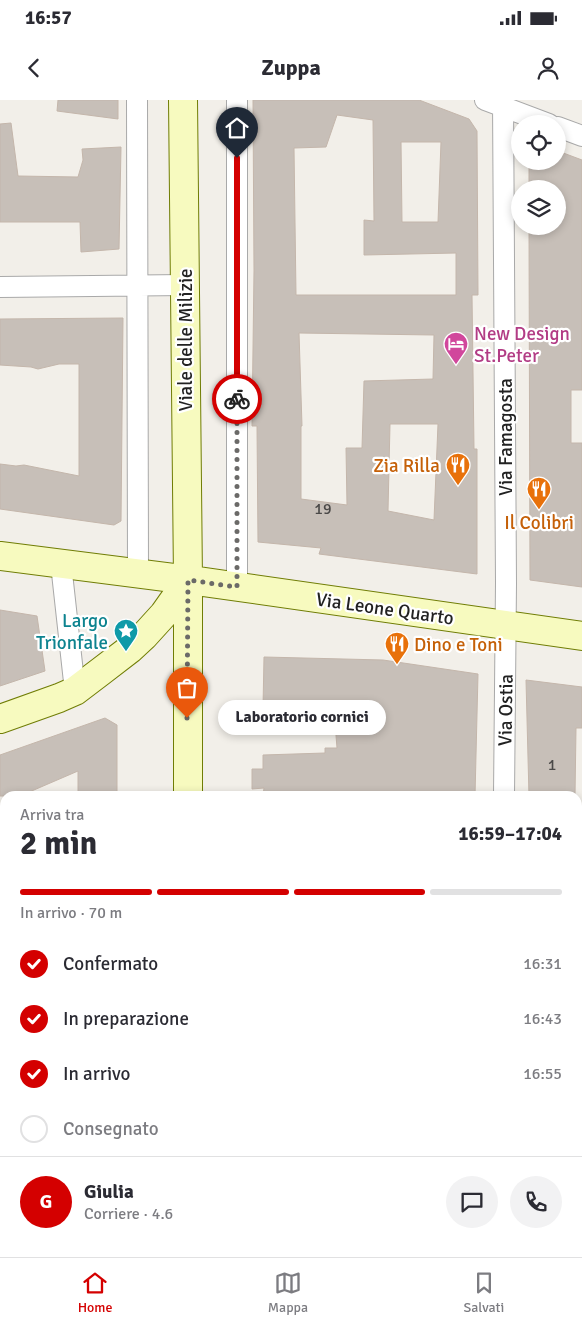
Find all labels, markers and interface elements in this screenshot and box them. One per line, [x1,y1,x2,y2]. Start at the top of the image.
text: 16:57 [25,6,72,30]
icon: back [20,54,48,82]
text: Zuppa [261,54,321,81]
icon: person [534,54,562,82]
pin [216,107,258,158]
icon: home [223,114,251,142]
map controls [511,115,566,235]
button: locate [511,115,566,170]
button: layers [511,180,566,235]
street label: Viale delle Milizie [174,268,198,412]
place label: New Design St.Peter [474,322,570,368]
hotel icon: New Design St.Peter [443,331,469,365]
courier [212,374,262,424]
street label: Via Famagosta [494,378,518,496]
icon: bike [223,385,251,413]
restaurant icon: Zia Rilla [445,452,471,486]
place label: Zia Rilla [373,454,440,478]
restaurant icon: Il Colibri [526,476,552,510]
house number: 19 [314,499,332,519]
place label: Il Colibri [504,511,574,535]
street label: Via Leone Quarto [314,587,455,631]
place label: Largo Trionfale [36,609,108,655]
place icon: Largo Trionfale [113,618,139,652]
restaurant icon: Dino e Toni [384,631,410,665]
place label: Dino e Toni [414,633,503,657]
pin [166,667,208,718]
icon: bag [173,674,201,702]
street label: Via Ostia [493,674,519,746]
callout: Laboratorio cornici [217,700,384,736]
text: Laboratorio cornici [235,707,369,727]
house number: 1 [548,755,556,775]
text: Arriva tra [20,805,84,825]
text: 16:59–17:04 [458,822,562,846]
text: 2 min [20,824,97,863]
text: In arrivo · 70 m [20,903,122,923]
icon: check [20,950,48,978]
text: Confermato [63,952,158,976]
text: 16:31 [523,954,562,974]
icon: check [20,1005,48,1033]
text: In preparazione [63,1007,189,1031]
text: 16:43 [523,1009,562,1029]
icon: check [20,1060,48,1088]
text: In arrivo [63,1062,130,1086]
text: 16:55 [523,1064,562,1084]
text: Consegnato [63,1117,159,1141]
button: chat [446,1176,498,1228]
button: phone [510,1176,562,1228]
text: Giulia [84,1180,134,1204]
text: G [40,1190,52,1214]
text: Corriere · 4.6 [84,1204,173,1224]
tab: Home [78,1269,113,1316]
tab: Mappa [268,1269,308,1316]
tab: Salvati [463,1269,504,1316]

